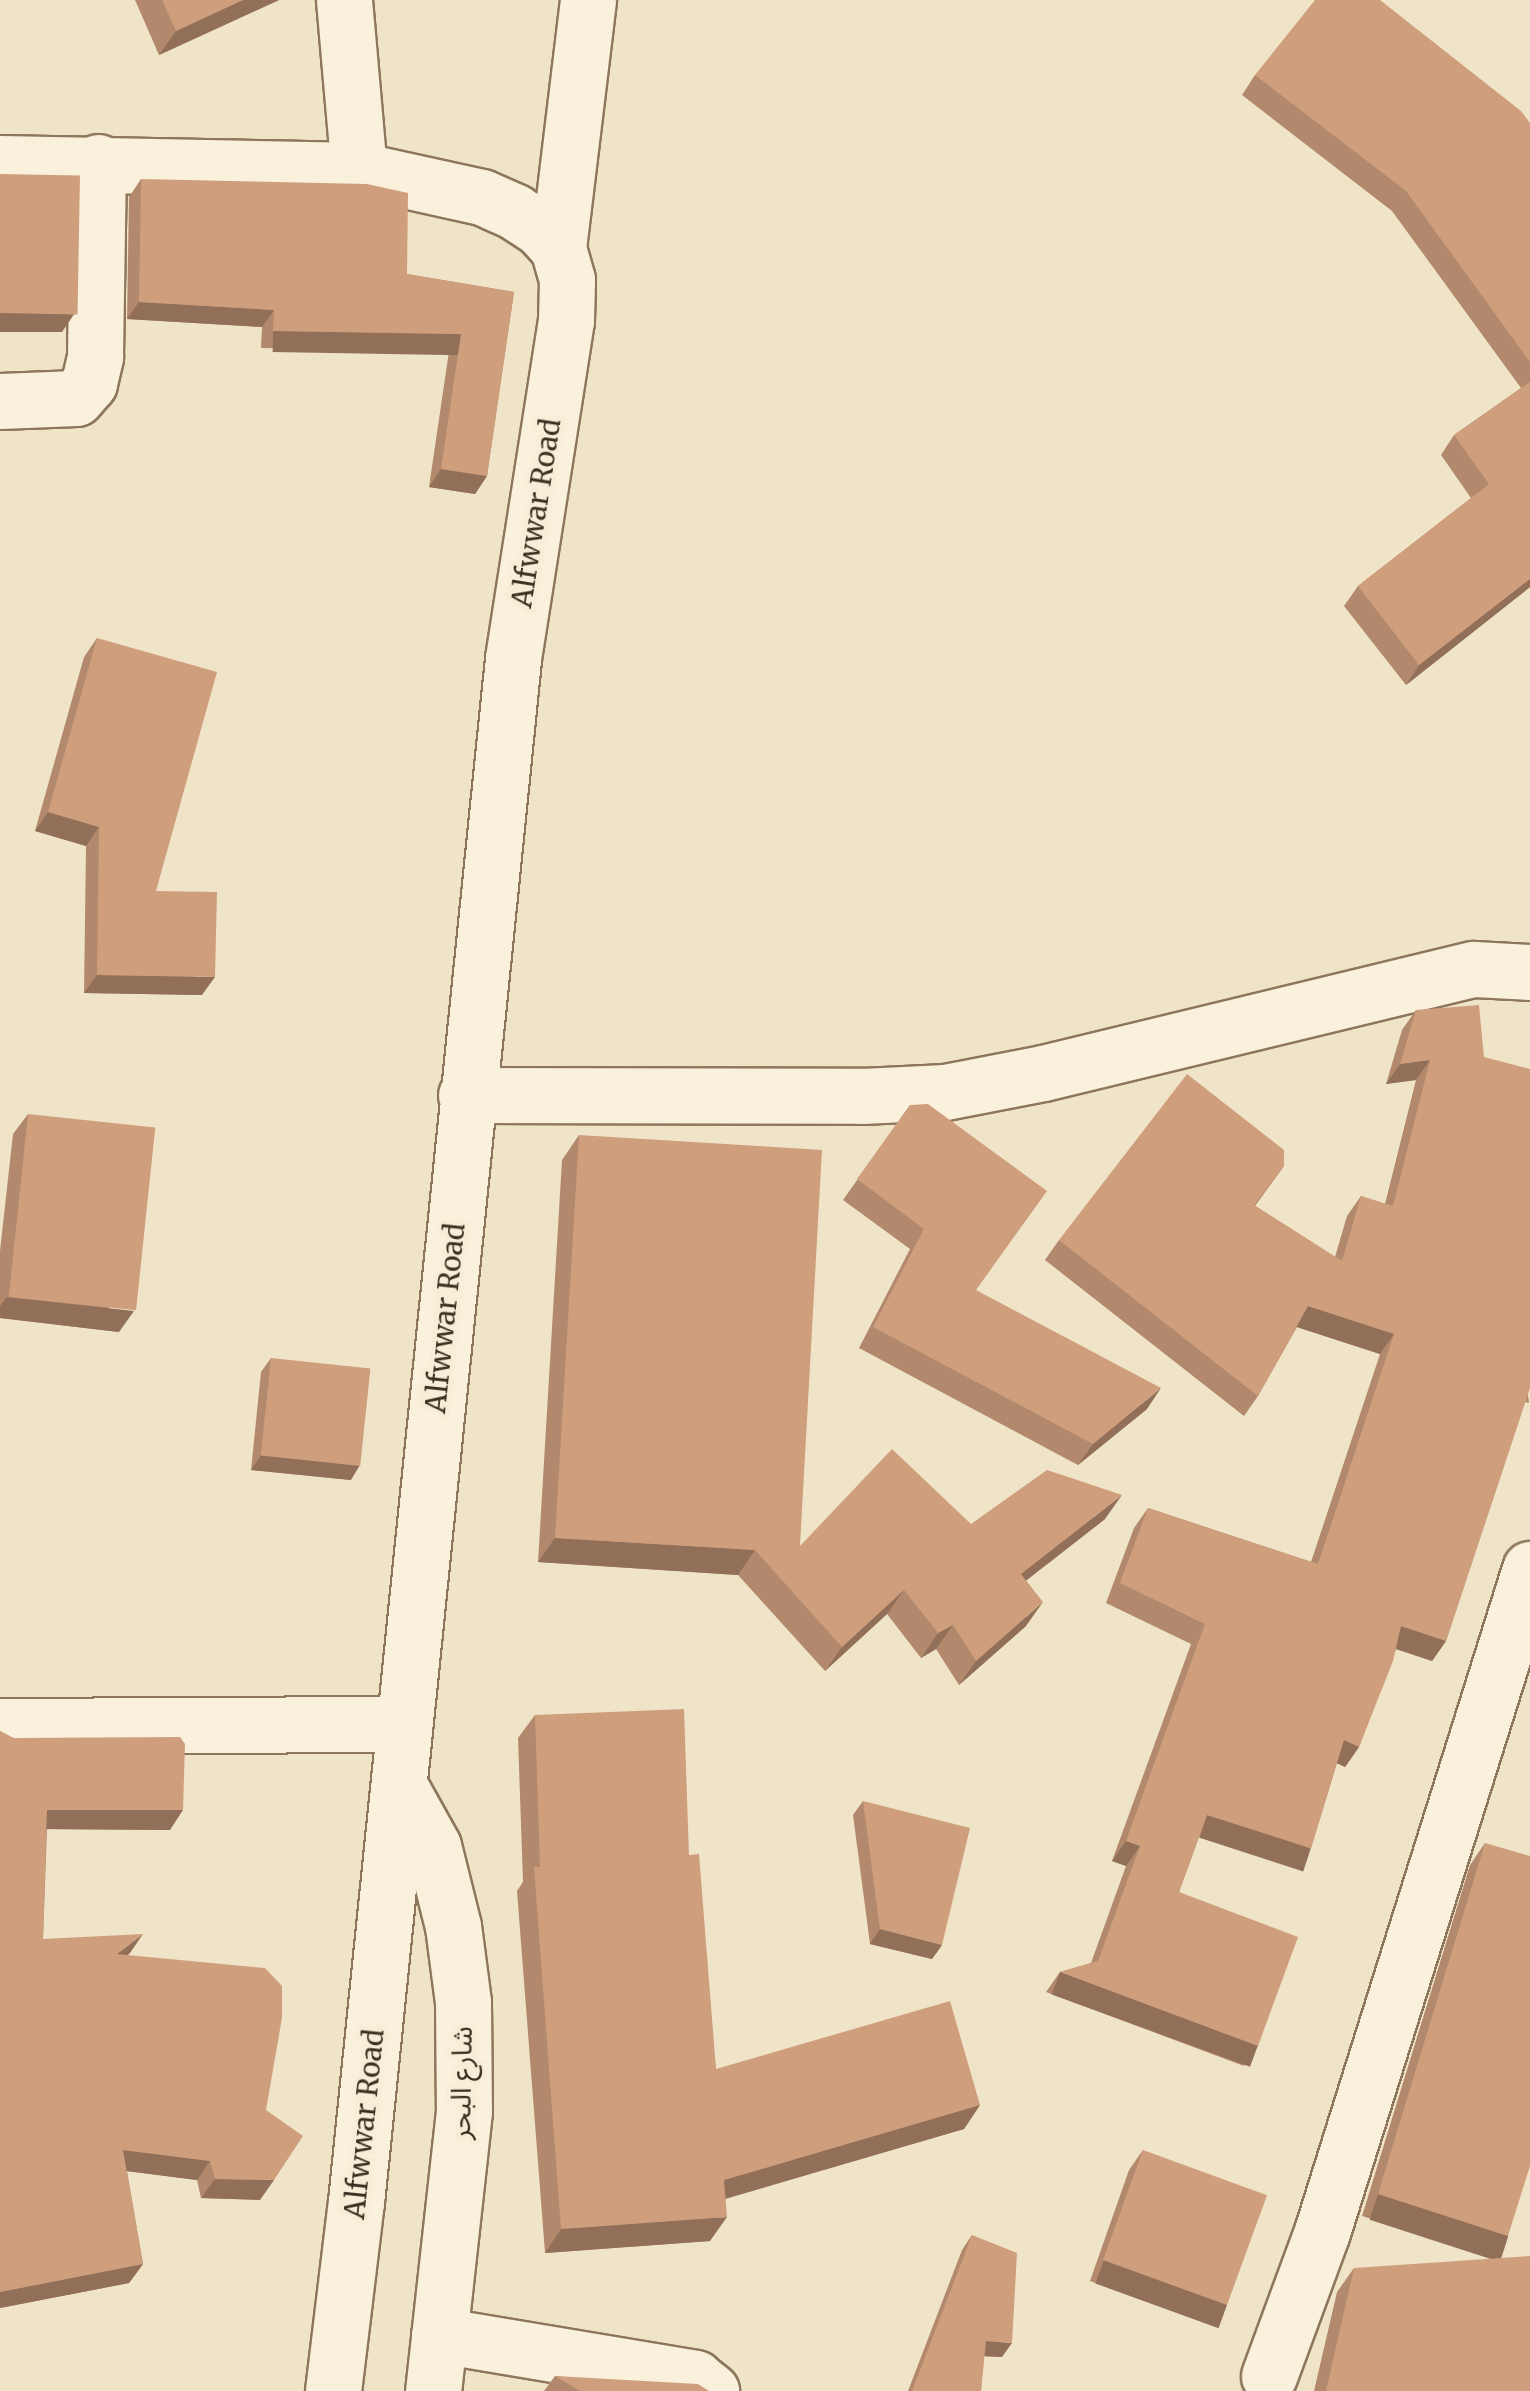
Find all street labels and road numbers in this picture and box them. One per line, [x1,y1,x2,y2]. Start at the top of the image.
street label: Alfwwar Road [504,416,568,610]
street label: Alfwwar Road [418,1221,472,1415]
street label: شارع البحر [443,2026,479,2140]
street label: Alfwwar Road [337,2027,391,2221]

